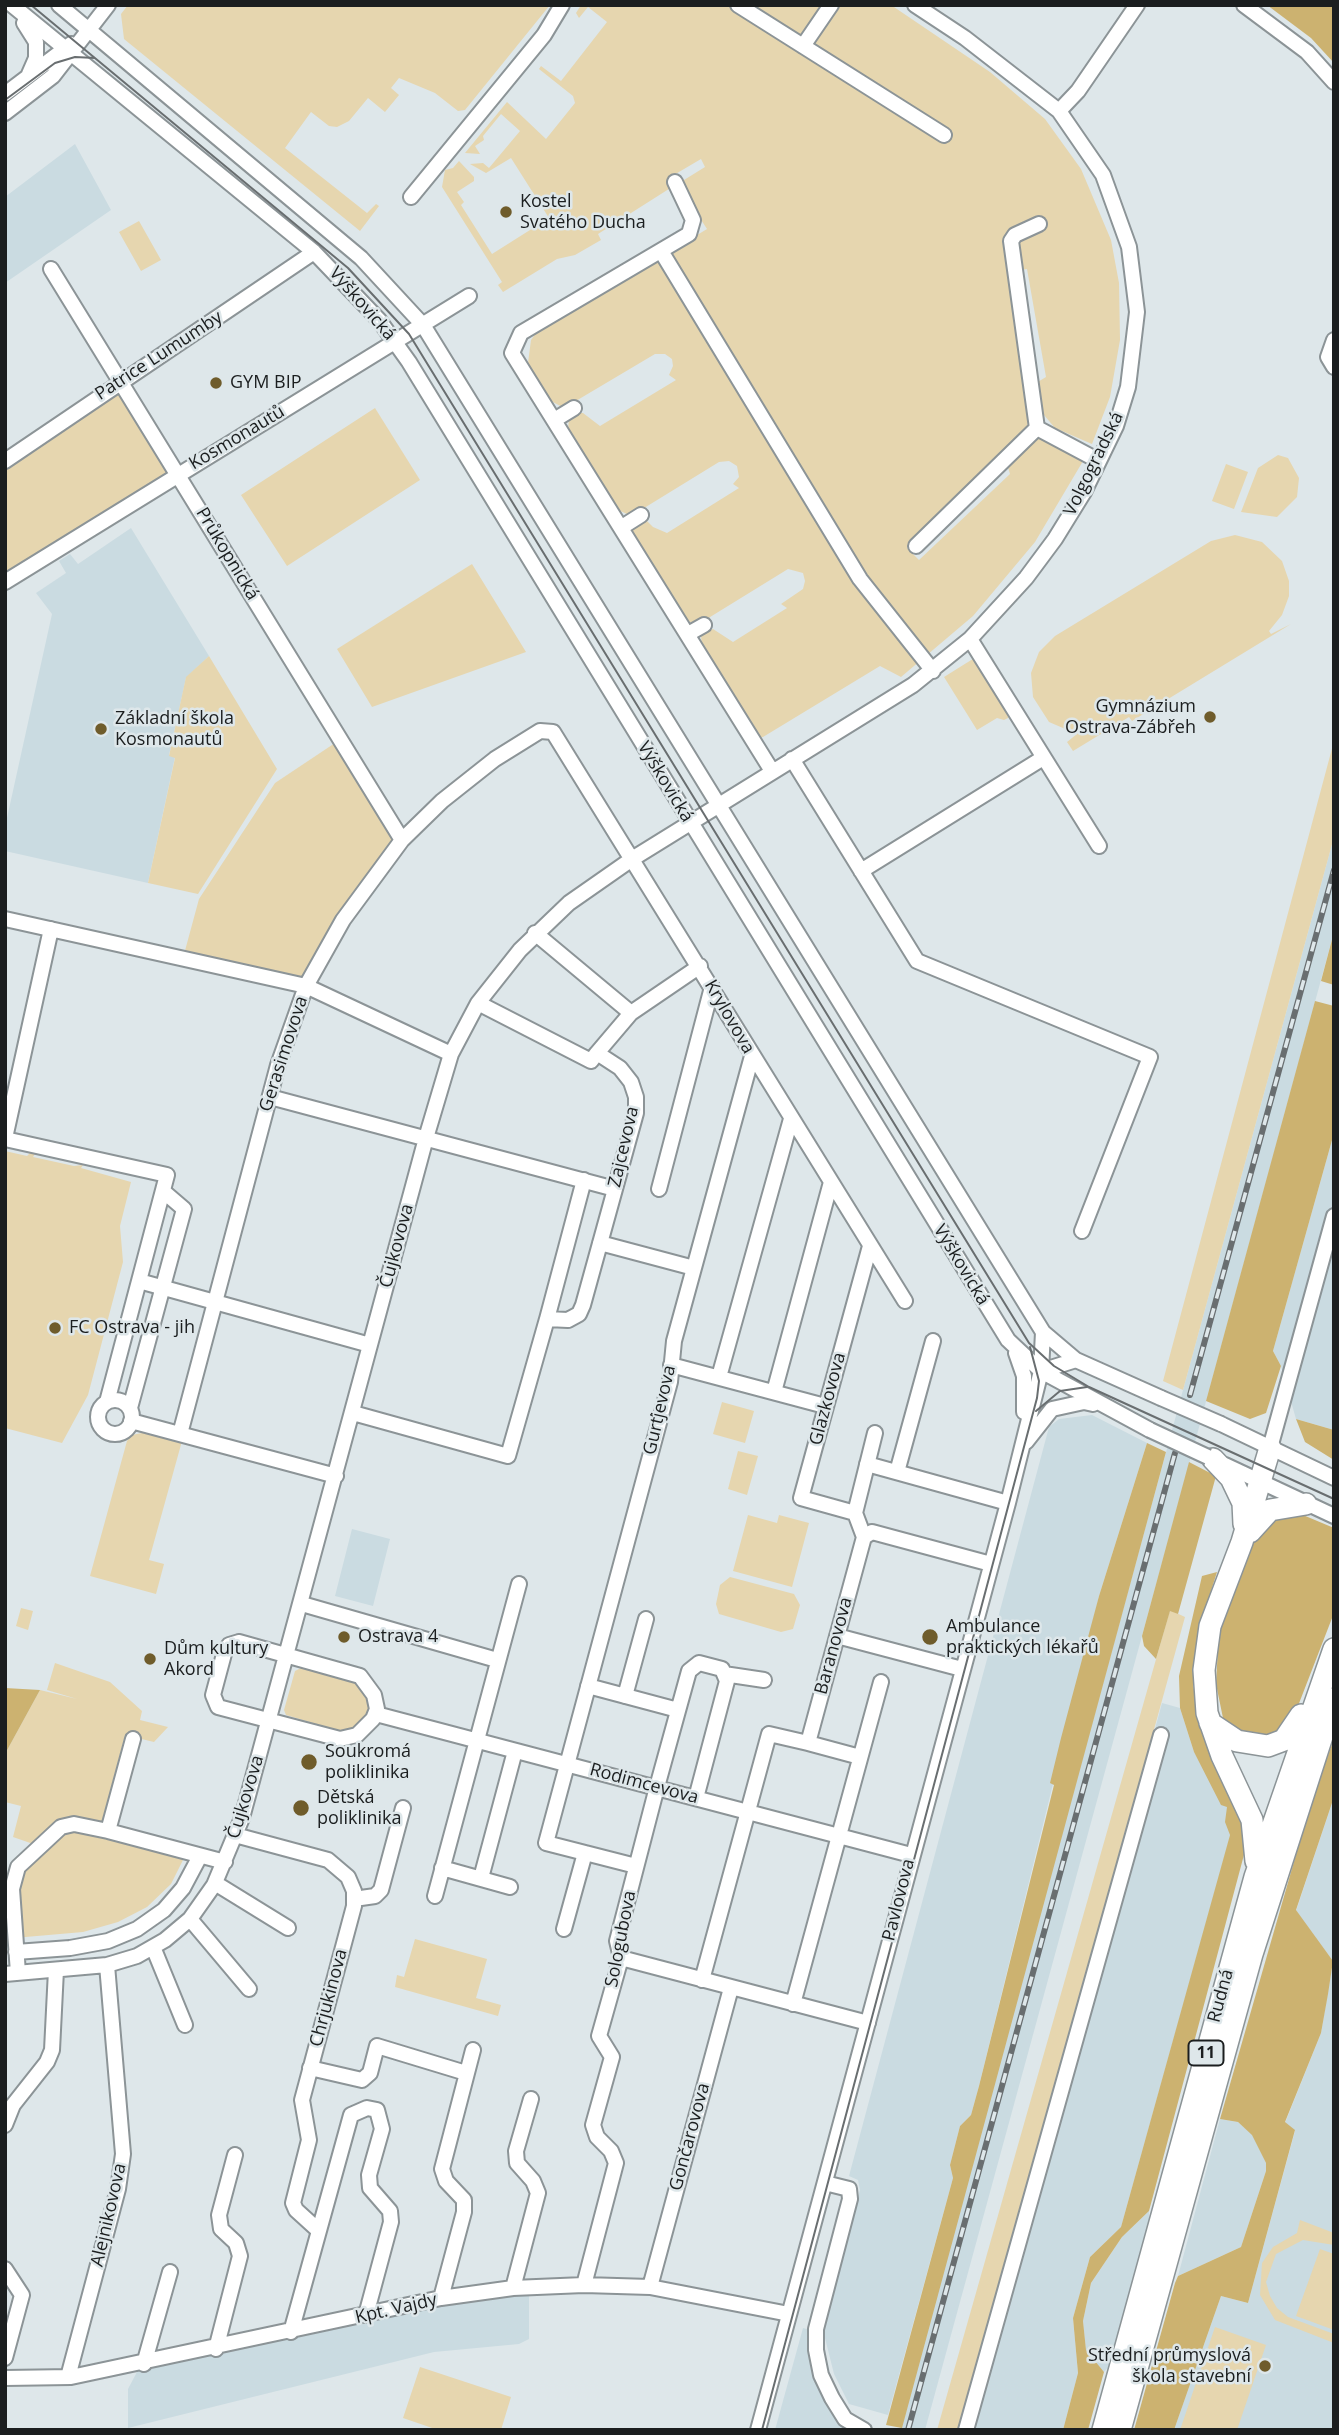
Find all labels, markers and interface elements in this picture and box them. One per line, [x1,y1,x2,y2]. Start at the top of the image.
place label: Kostel Svatého Ducha [520,191,646,234]
marker: Kostel Svatého Ducha [498,204,514,220]
street label: Výškovická [324,263,400,345]
street label: Patrice Lumumby [91,307,227,405]
place label: GYM BIP [230,372,301,394]
marker: GYM BIP [208,375,224,391]
street label: Kosmonautů [185,401,289,475]
street label: Volgogradská [1060,409,1128,519]
street label: Průkopnická [191,504,263,604]
place label: Gymnázium Ostrava-Zábřeh [1065,696,1196,738]
place label: Základní škola Kosmonautů [115,708,234,750]
marker: Gymnázium Ostrava-Zábřeh [1202,709,1218,725]
marker: Základní škola Kosmonautů [93,721,109,737]
street label: Výškovická [633,738,697,826]
street label: Krylovova [699,976,759,1058]
street label: Gerasimovova [255,994,313,1114]
street label: Zajcevova [604,1104,644,1190]
street label: Čujkovova [375,1202,419,1290]
street label: Výškovická [929,1221,993,1309]
place label: FC Ostrava - jih [69,1317,195,1339]
marker: FC Ostrava - jih [47,1320,63,1336]
street label: Glazkovova [805,1350,851,1448]
street label: Gurťjevova [639,1363,681,1457]
street label: Baranovova [811,1595,857,1697]
place label: Ambulance praktických lékařů [946,1616,1099,1658]
place label: Ostrava 4 [358,1626,438,1648]
marker: Ambulance praktických lékařů [920,1627,940,1647]
marker: Ostrava 4 [336,1629,352,1645]
place label: Dům kultury Akord [164,1638,268,1680]
marker: Dům kultury Akord [142,1651,158,1667]
place label: Soukromá poliklinika [325,1741,411,1784]
marker: Soukromá poliklinika [299,1752,319,1772]
street label: Čujkovova [223,1753,269,1841]
street label: Rodimcevova [587,1759,701,1809]
place label: Dětská poliklinika [317,1787,402,1829]
marker: Dětská poliklinika [291,1798,311,1818]
street label: Pavlovova [878,1857,920,1943]
street label: Sologubova [601,1889,641,1989]
street label: Chrjukinova [306,1947,352,2049]
street label: Rudná [1204,1967,1238,2025]
road number: 11 [1188,2040,1224,2066]
street label: Gončarovova [665,2081,715,2193]
street label: Alejnikovova [87,2161,131,2269]
street label: Kpt. Vajdy [353,2289,439,2329]
place label: Střední průmyslová škola stavební [1088,2345,1251,2388]
marker: Střední průmyslová škola stavební [1257,2358,1273,2374]

